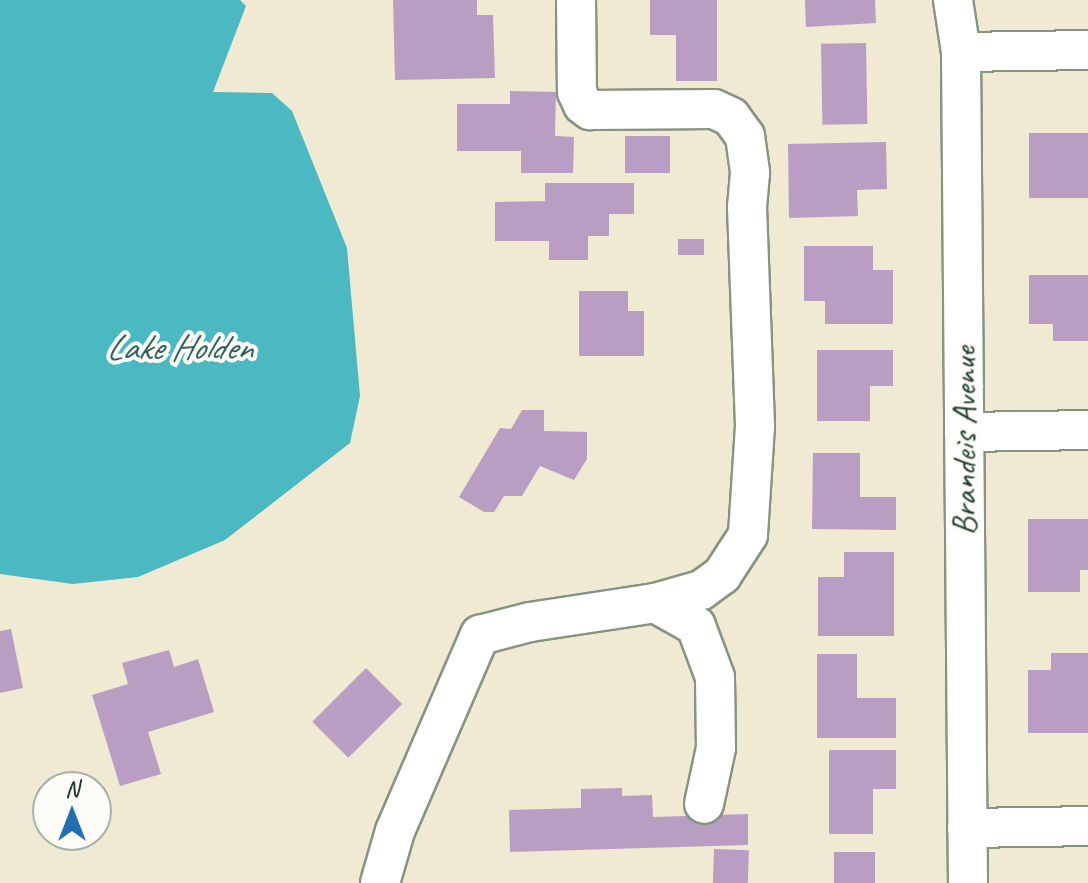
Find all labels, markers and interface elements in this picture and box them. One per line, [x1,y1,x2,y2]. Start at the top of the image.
water label: Lake Holden [106,326,252,370]
street label: Brandeis Avenue [944,347,984,535]
north arrow [32,771,112,851]
text: N [65,775,79,803]

